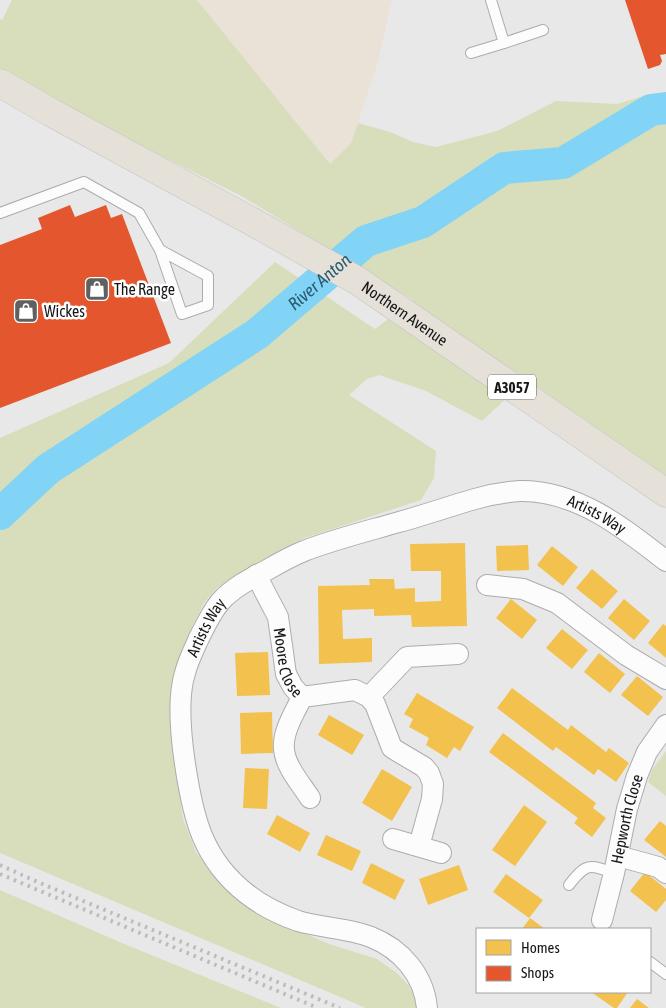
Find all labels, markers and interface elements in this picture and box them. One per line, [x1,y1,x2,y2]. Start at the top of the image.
water label: River Anton [283,248,355,314]
shop icon: The Range [84,276,110,302]
street label: Northern Avenue [358,277,451,349]
place label: The Range [114,280,175,299]
shop icon: Wickes [13,298,39,324]
place label: Wickes [44,302,85,320]
road number: A3057 [488,374,536,400]
street label: Artists Way [565,491,630,538]
street label: Artists Way [183,594,230,659]
street label: Moore Close [271,626,306,701]
street label: Hepworth Close [607,772,646,865]
legend [476,928,651,993]
text: Homes [521,939,560,956]
text: Shops [521,964,554,981]

